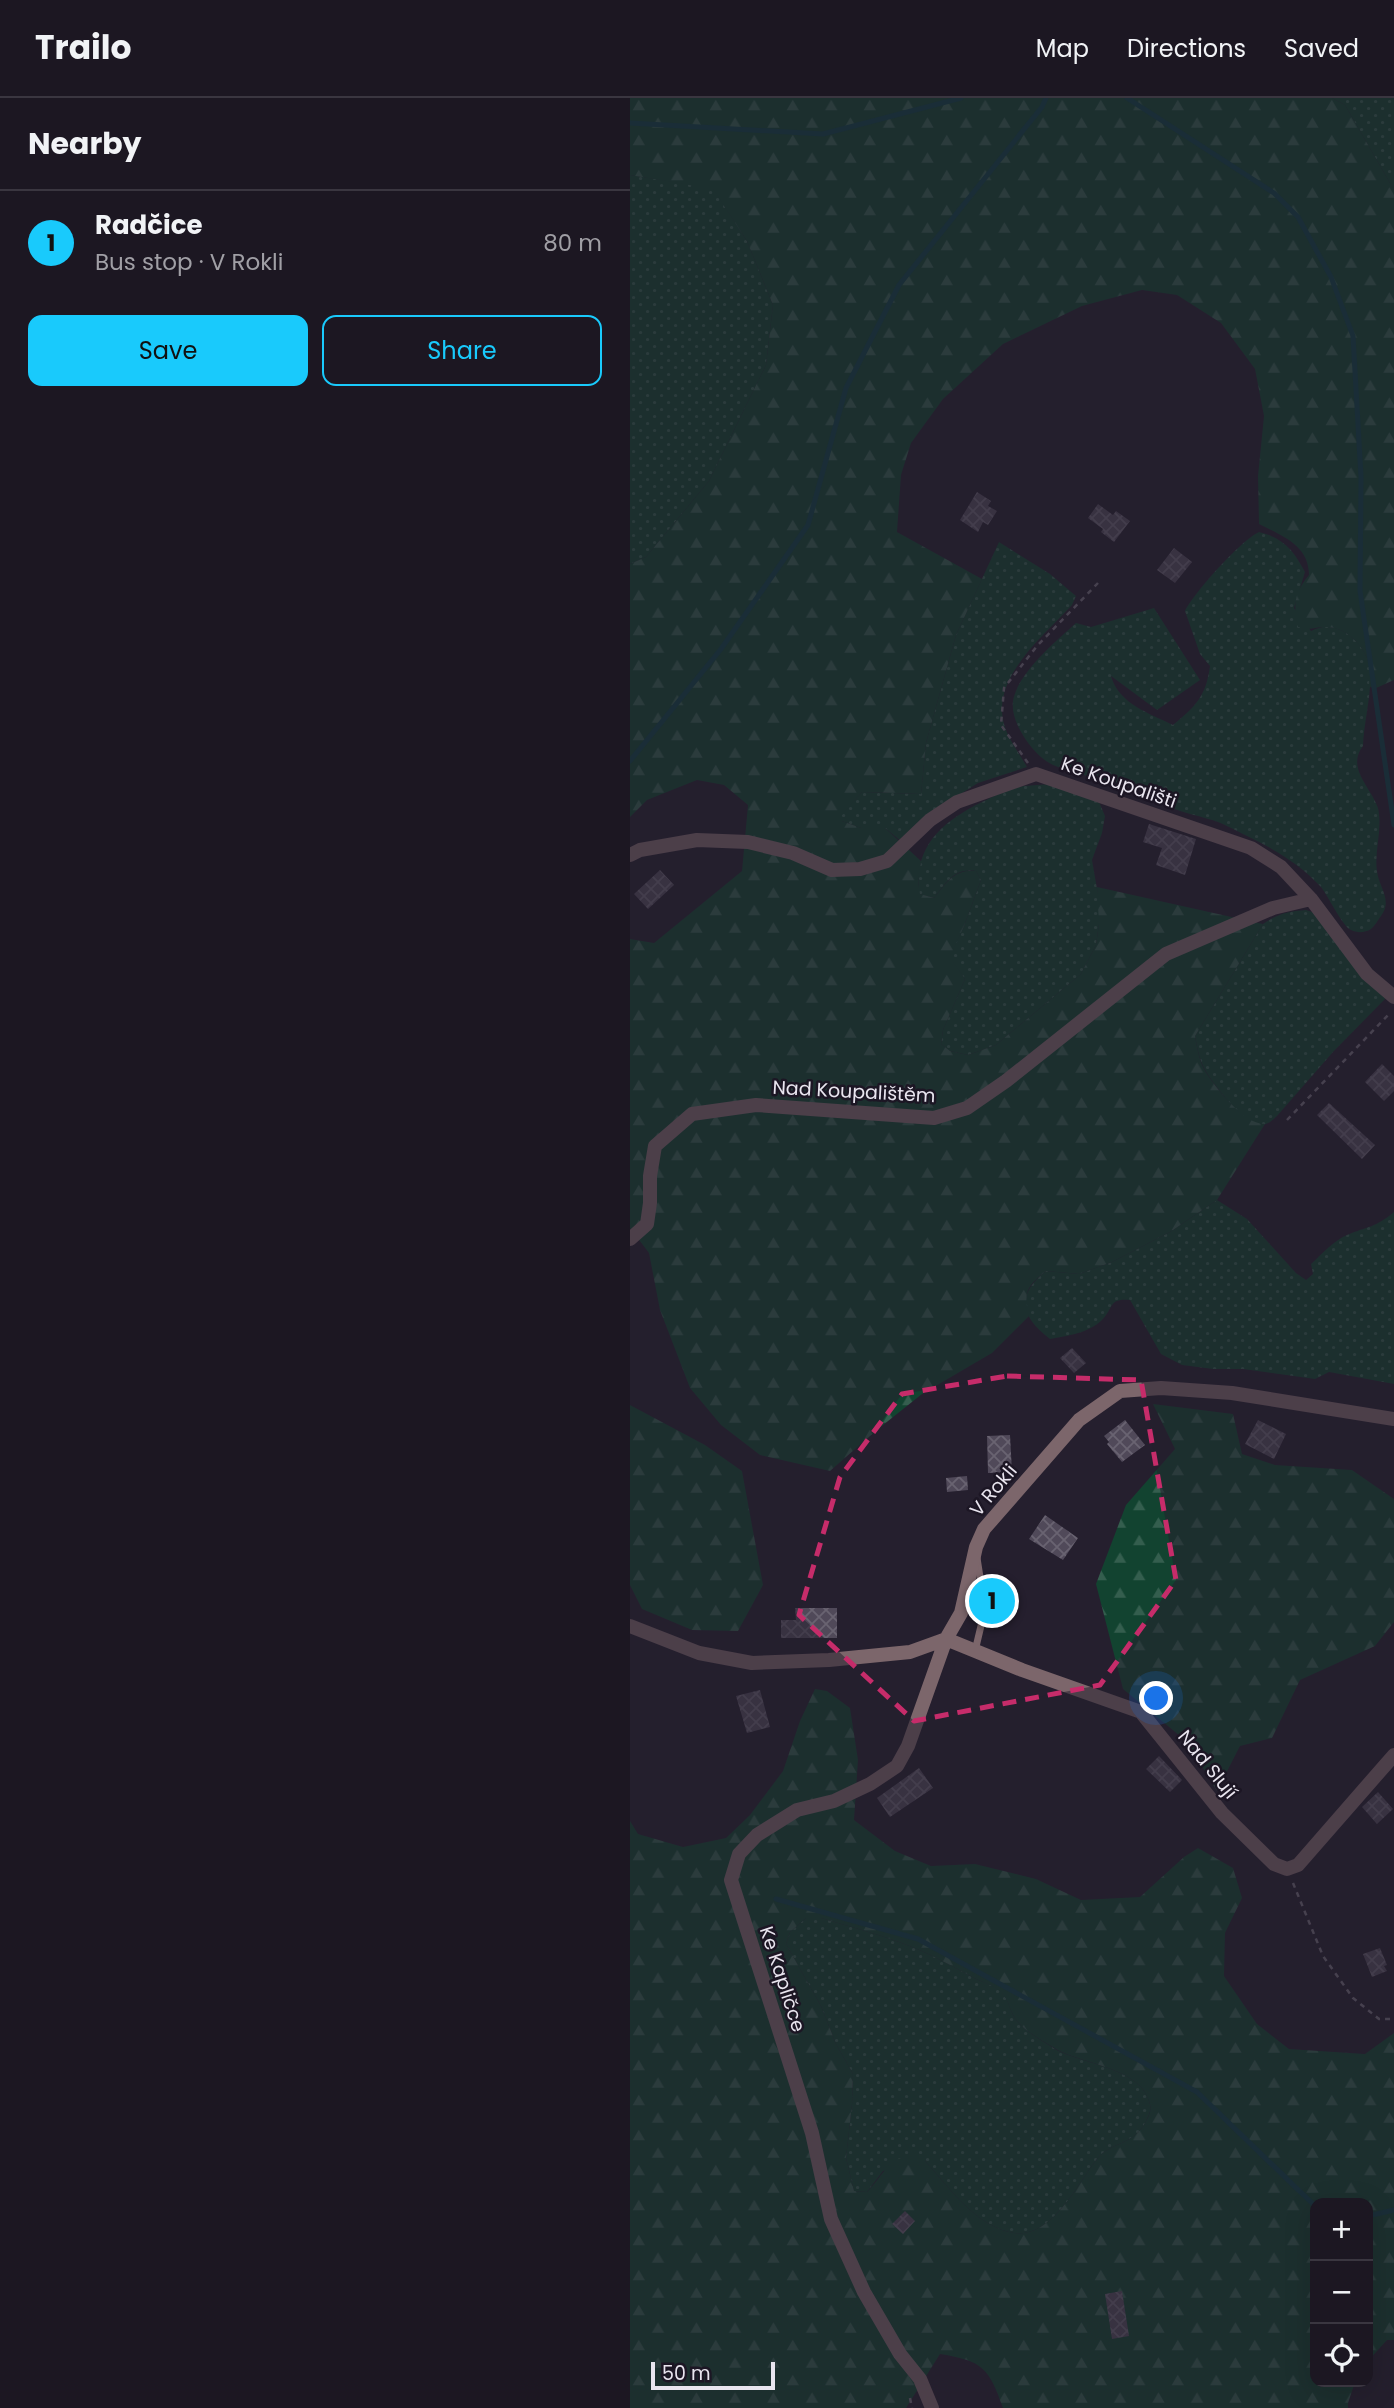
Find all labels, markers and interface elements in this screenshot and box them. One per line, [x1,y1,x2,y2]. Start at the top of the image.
text: Trailo [35,24,132,71]
text: Map [1036,32,1089,65]
text: Directions [1127,32,1246,65]
text: Saved [1284,32,1359,65]
text: Nearby [28,122,142,165]
text: Radčice [95,207,202,243]
text: 1 [47,227,55,259]
text: 80 m [543,227,602,259]
text: Bus stop · V Rokli [95,246,283,278]
button: Save [28,315,308,386]
button: Share [322,315,602,386]
street label: Ke Koupališti [1057,750,1180,815]
street label: Nad Koupalištěm [772,1074,936,1109]
street label: V Rokli [964,1458,1023,1522]
pin: 1 [969,1575,1015,1627]
your location [1139,1681,1173,1715]
street label: Nad Slují [1171,1724,1244,1805]
street label: Ke Kapličce [753,1923,812,2035]
map controls [1310,2198,1373,2387]
button: + [1310,2198,1373,2261]
button: − [1310,2261,1373,2324]
button: locate [1310,2324,1373,2387]
scale bar [651,2359,775,2391]
text: 50 m [662,2360,711,2387]

